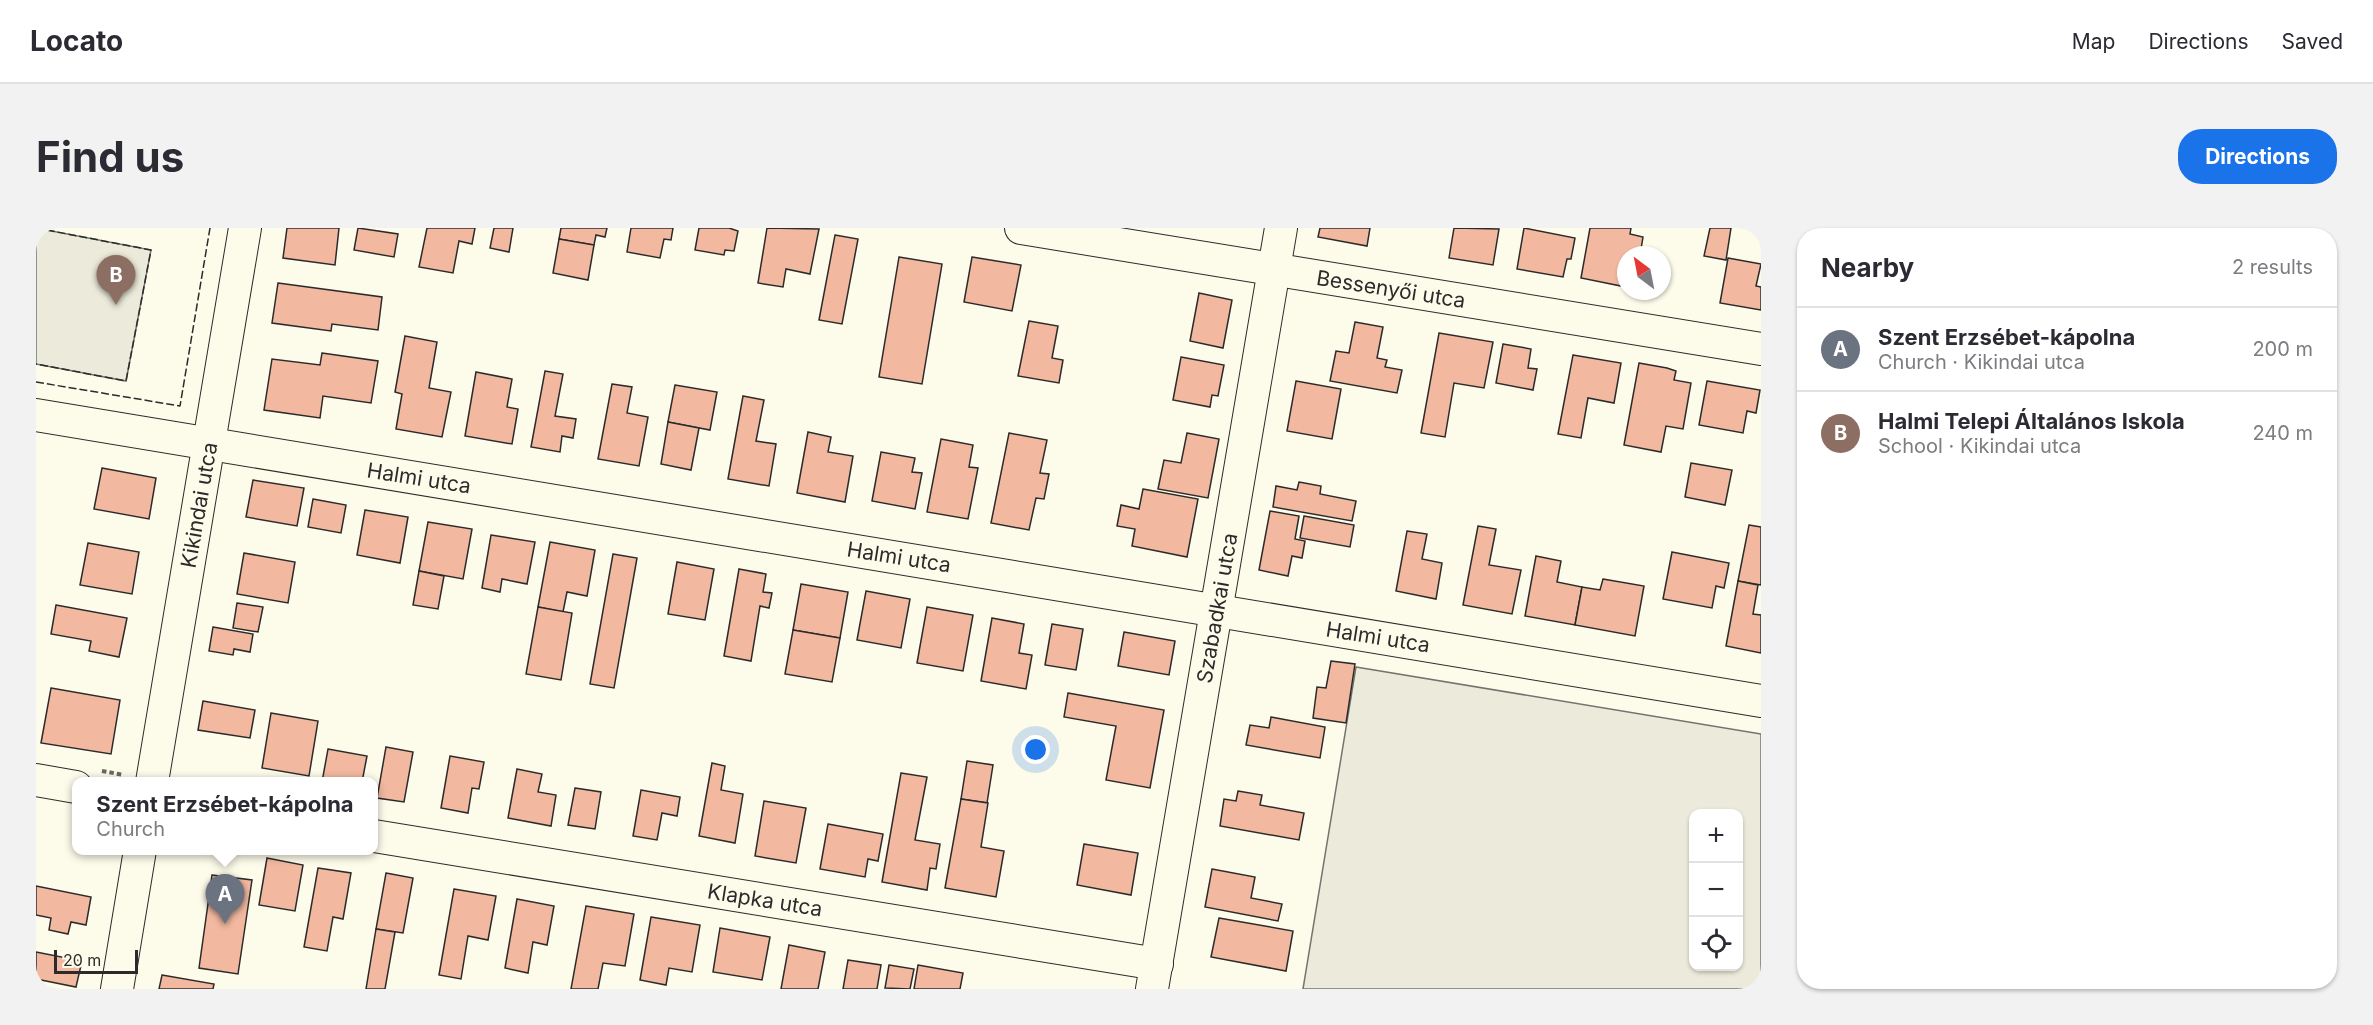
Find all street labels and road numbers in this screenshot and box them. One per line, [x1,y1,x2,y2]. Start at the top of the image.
street label: Bessenyői utca [1315,265,1467,313]
street label: Kikindai utca [176,440,222,570]
street label: Halmi utca [365,457,473,499]
street label: Szabadkai utca [1191,531,1243,685]
street label: Halmi utca [845,536,953,578]
street label: Halmi utca [1324,616,1432,658]
street label: Klapka utca [706,879,824,921]

